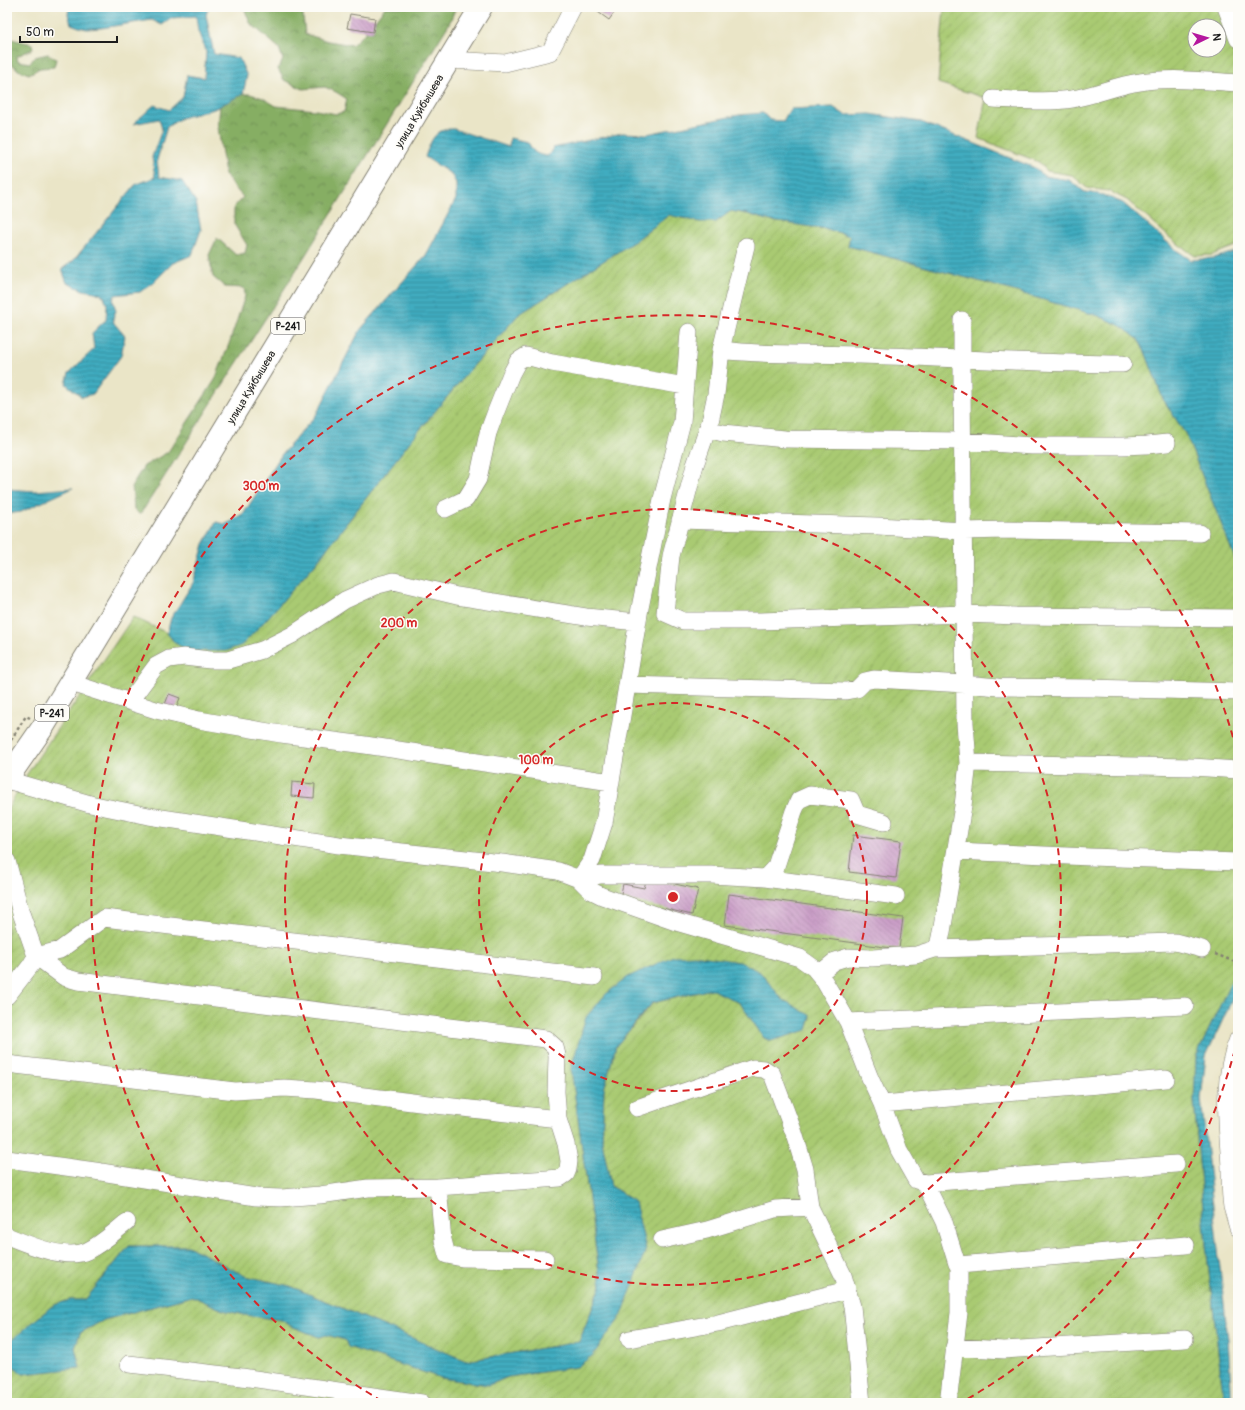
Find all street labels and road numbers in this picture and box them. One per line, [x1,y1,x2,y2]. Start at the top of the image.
street label: улица Куйбышева [392,72,446,151]
road number: Р-241 [271,318,305,334]
street label: улица Куйбышева [224,348,278,427]
road number: Р-241 [35,705,69,721]

